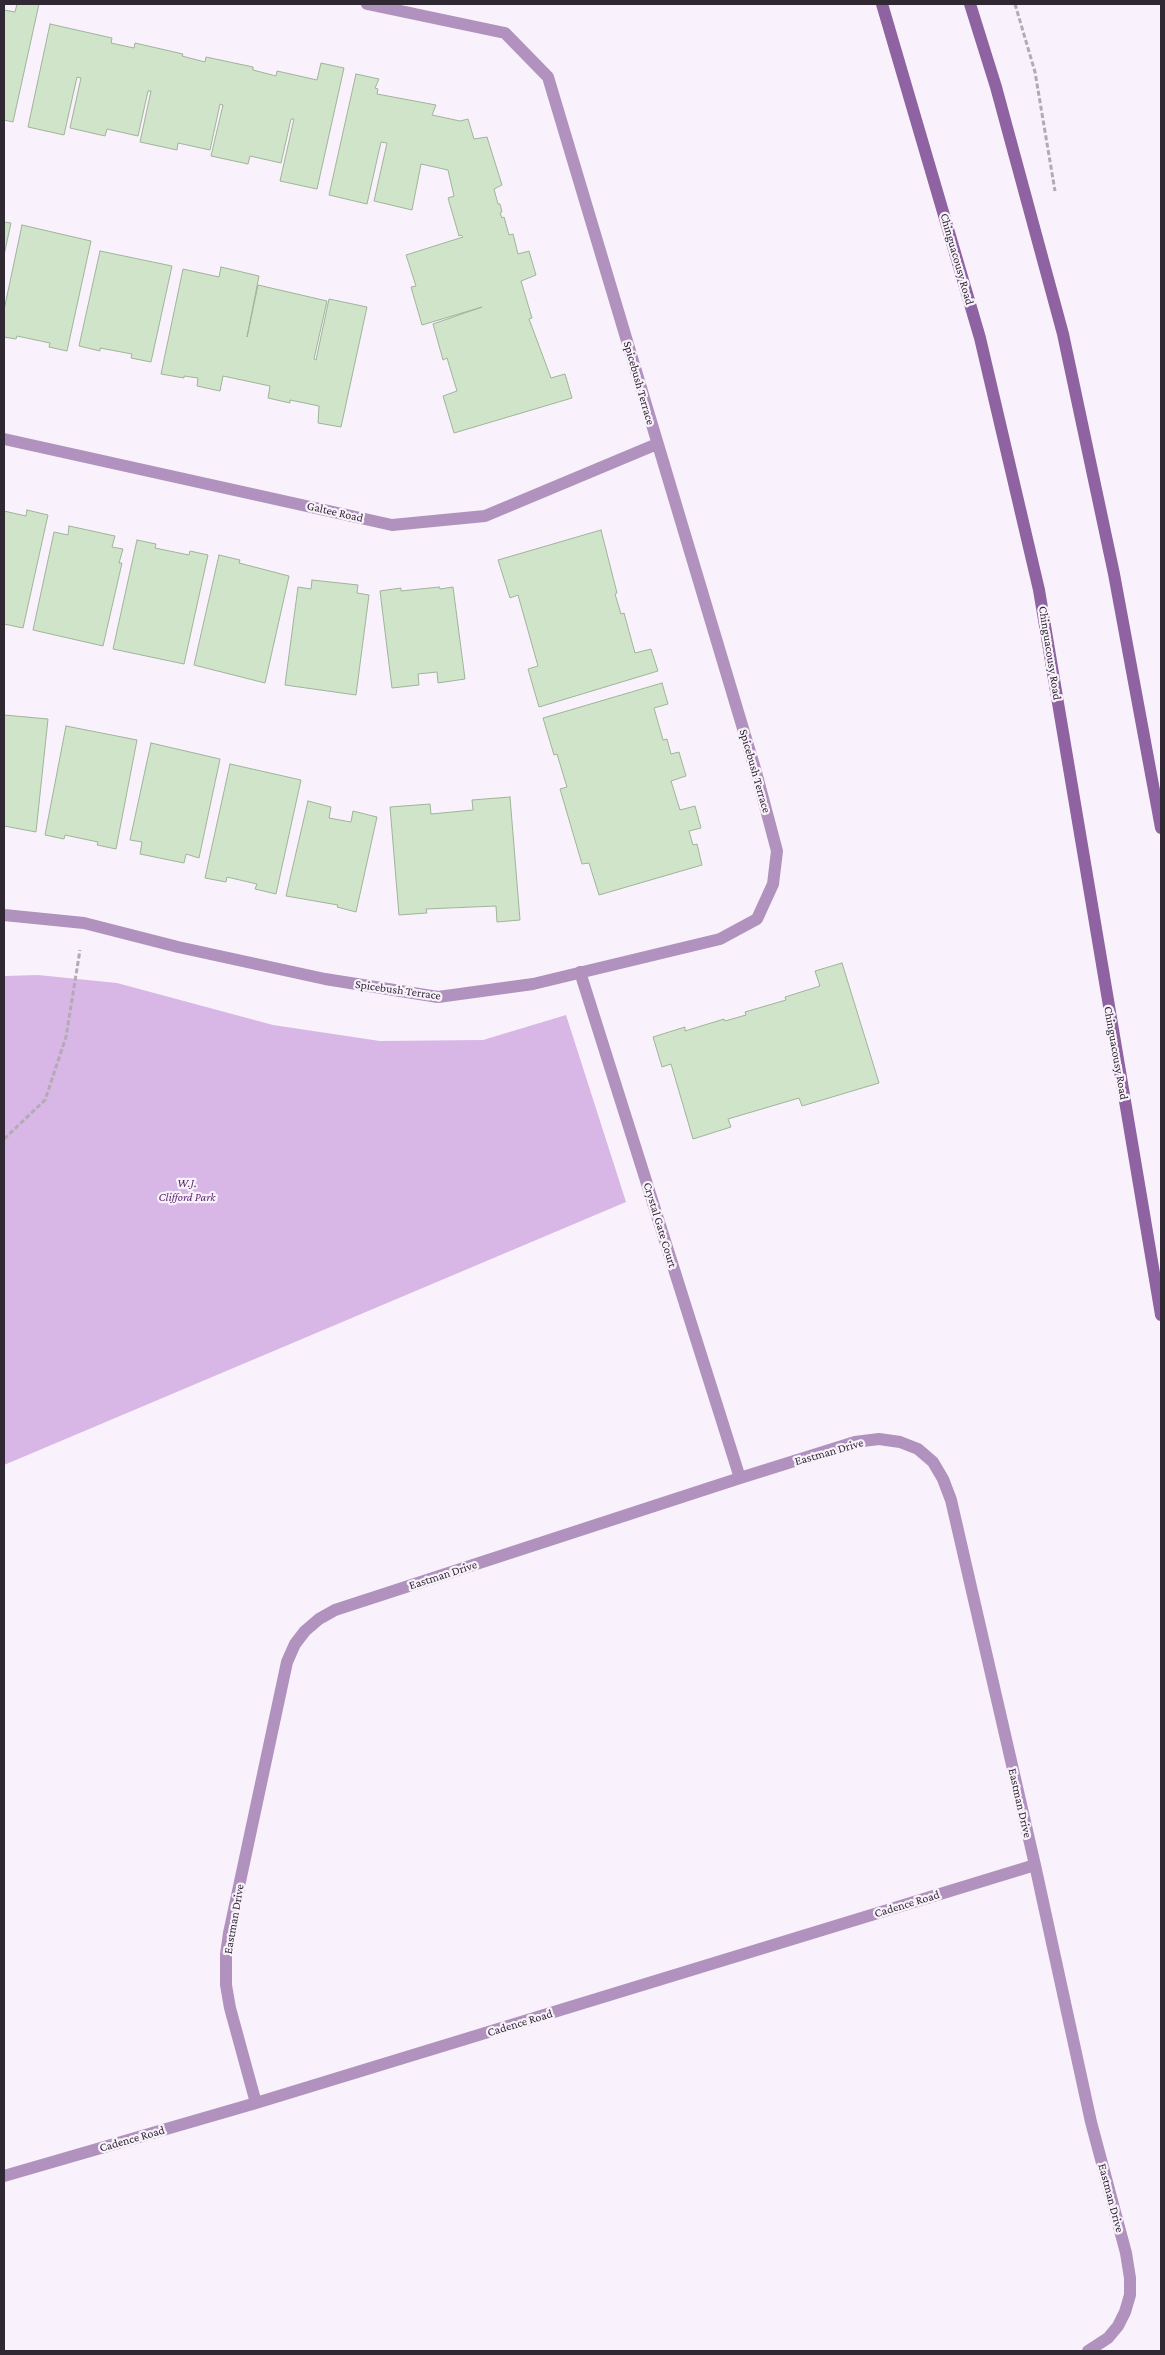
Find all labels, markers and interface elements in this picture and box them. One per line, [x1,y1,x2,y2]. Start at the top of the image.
street label: Chinguacousy Road [937,211,977,307]
street label: Spicebush Terrace [620,339,658,427]
street label: Galtee Road [305,499,365,525]
street label: Chinguacousy Road [1035,605,1065,701]
street label: Spicebush Terrace [736,727,774,815]
street label: Spicebush Terrace [354,977,442,1003]
street label: Chinguacousy Road [1101,1005,1131,1101]
park label: W.J. Clifford Park [158,1176,216,1204]
street label: Crystal Gate Court [640,1181,680,1269]
street label: Eastman Drive [793,1435,865,1469]
street label: Eastman Drive [407,1557,479,1593]
street label: Eastman Drive [1005,1767,1035,1839]
street label: Eastman Drive [221,1883,247,1955]
street label: Cadence Road [873,1887,941,1921]
street label: Cadence Road [486,2006,554,2040]
street label: Cadence Road [98,2123,166,2155]
street label: Eastman Drive [1095,2162,1127,2234]

